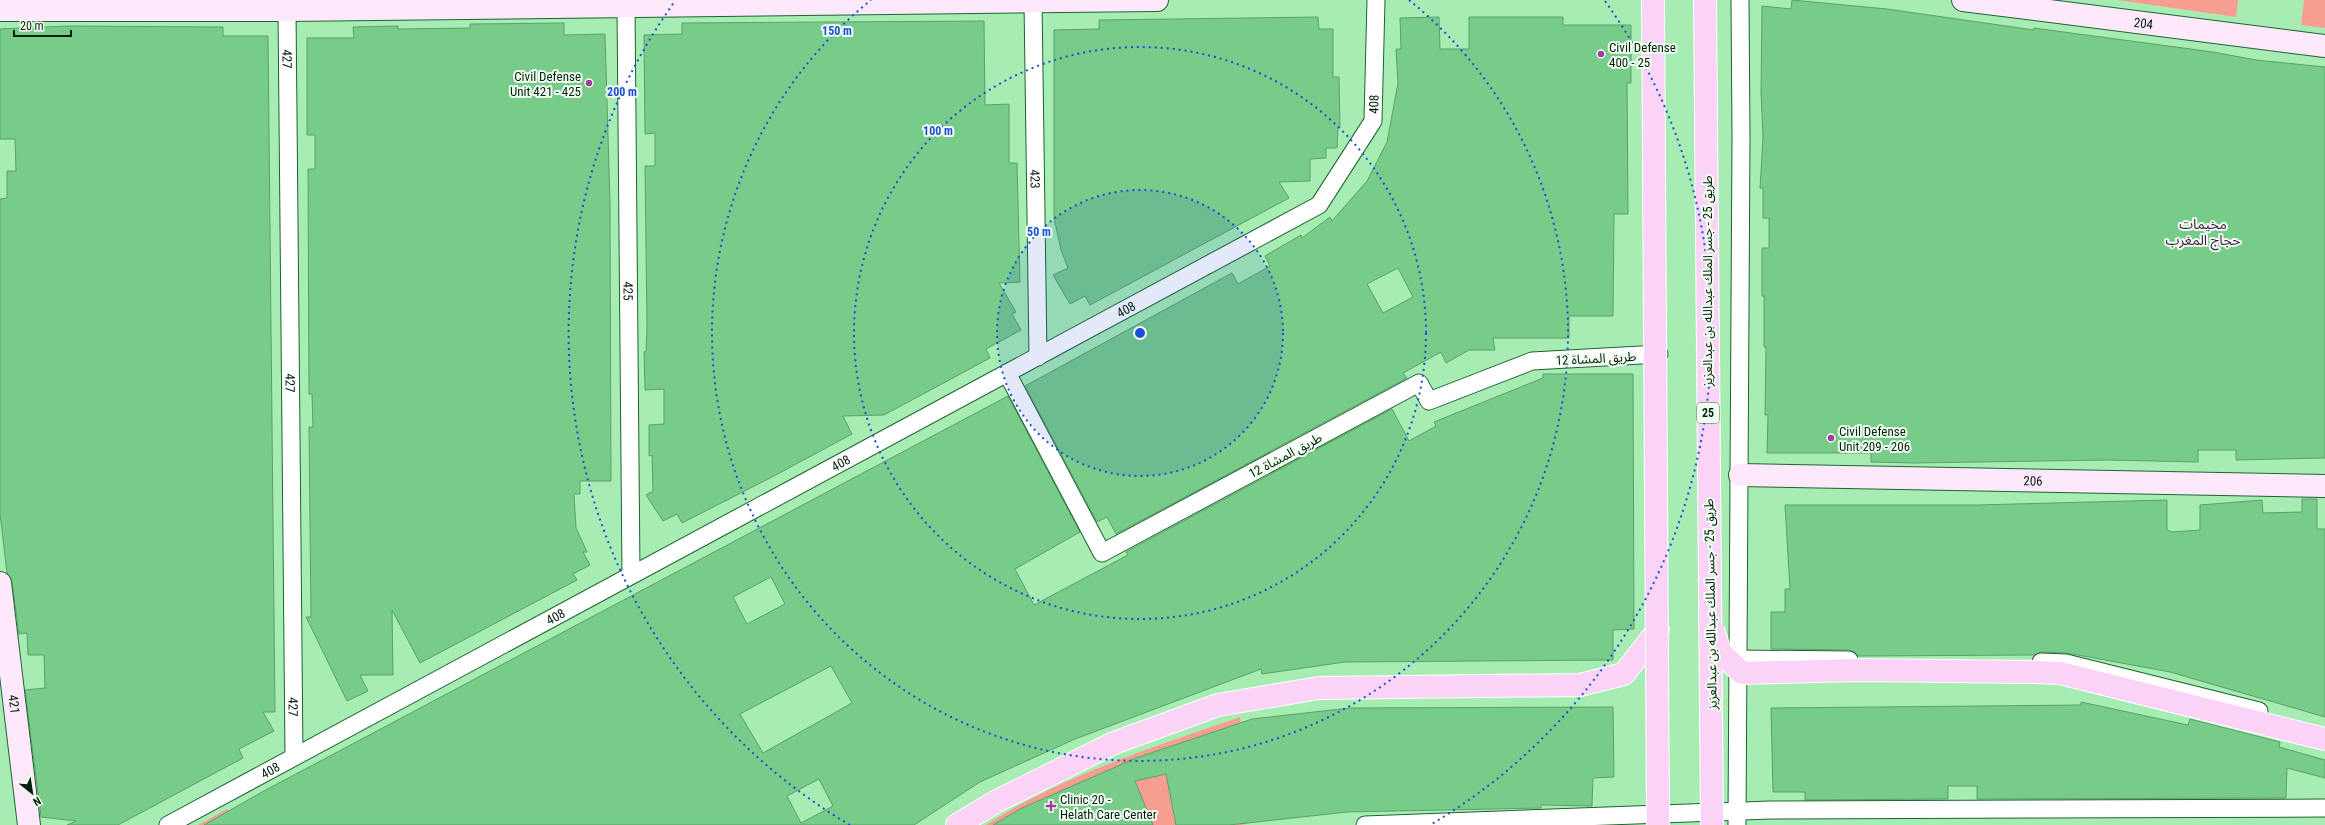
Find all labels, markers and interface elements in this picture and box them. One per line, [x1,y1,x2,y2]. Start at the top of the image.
scale bar [14,12,71,38]
street label: 204 [2133,15,2155,32]
text: 20 m [20,19,44,33]
text: 150 m [822,24,852,38]
place label: Civil Defense 400 - 25 [1609,40,1676,70]
street label: 427 [279,49,295,69]
marker: Civil Defense 400 - 25 [1596,49,1606,59]
place label: Civil Defense Unit 421 - 425 [510,69,581,99]
marker: Civil Defense Unit 421 - 425 [584,78,594,88]
text: 200 m [607,85,637,99]
street label: 408 [1366,94,1382,114]
text: 100 m [923,124,953,138]
street label: 423 [1027,169,1043,189]
street label: طريق 25 - جسر الملك عبدالله بن عبدالعزيز [1700,175,1716,388]
district label: مخيمات حجاج المغرب [2165,216,2241,251]
text: 50 m [1027,225,1051,239]
street label: 425 [620,281,636,301]
street label: 408 [1114,298,1138,321]
centre of rings [1133,326,1147,340]
street label: طريق المشاة 12 [1555,349,1637,369]
street label: 427 [282,373,298,393]
road number: 25 [1697,403,1719,423]
place label: Civil Defense Unit 209 - 206 [1839,424,1910,454]
street label: طريق المشاة 12 [1246,430,1325,482]
marker: Civil Defense Unit 209 - 206 [1826,433,1836,443]
street label: 408 [829,452,853,474]
street label: 206 [2023,473,2043,489]
street label: طريق 25 - جسر الملك عبدالله بن عبدالعزيز [1701,498,1721,711]
street label: 408 [544,606,568,628]
street label: 421 [5,694,23,715]
street label: 427 [285,697,301,717]
street label: 408 [258,759,282,782]
north arrow [12,773,52,813]
place label: Clinic 20 - Helath Care Center [1060,792,1157,822]
text: N [30,794,43,809]
marker: Clinic 20 - Helath Care Center [1045,800,1057,812]

